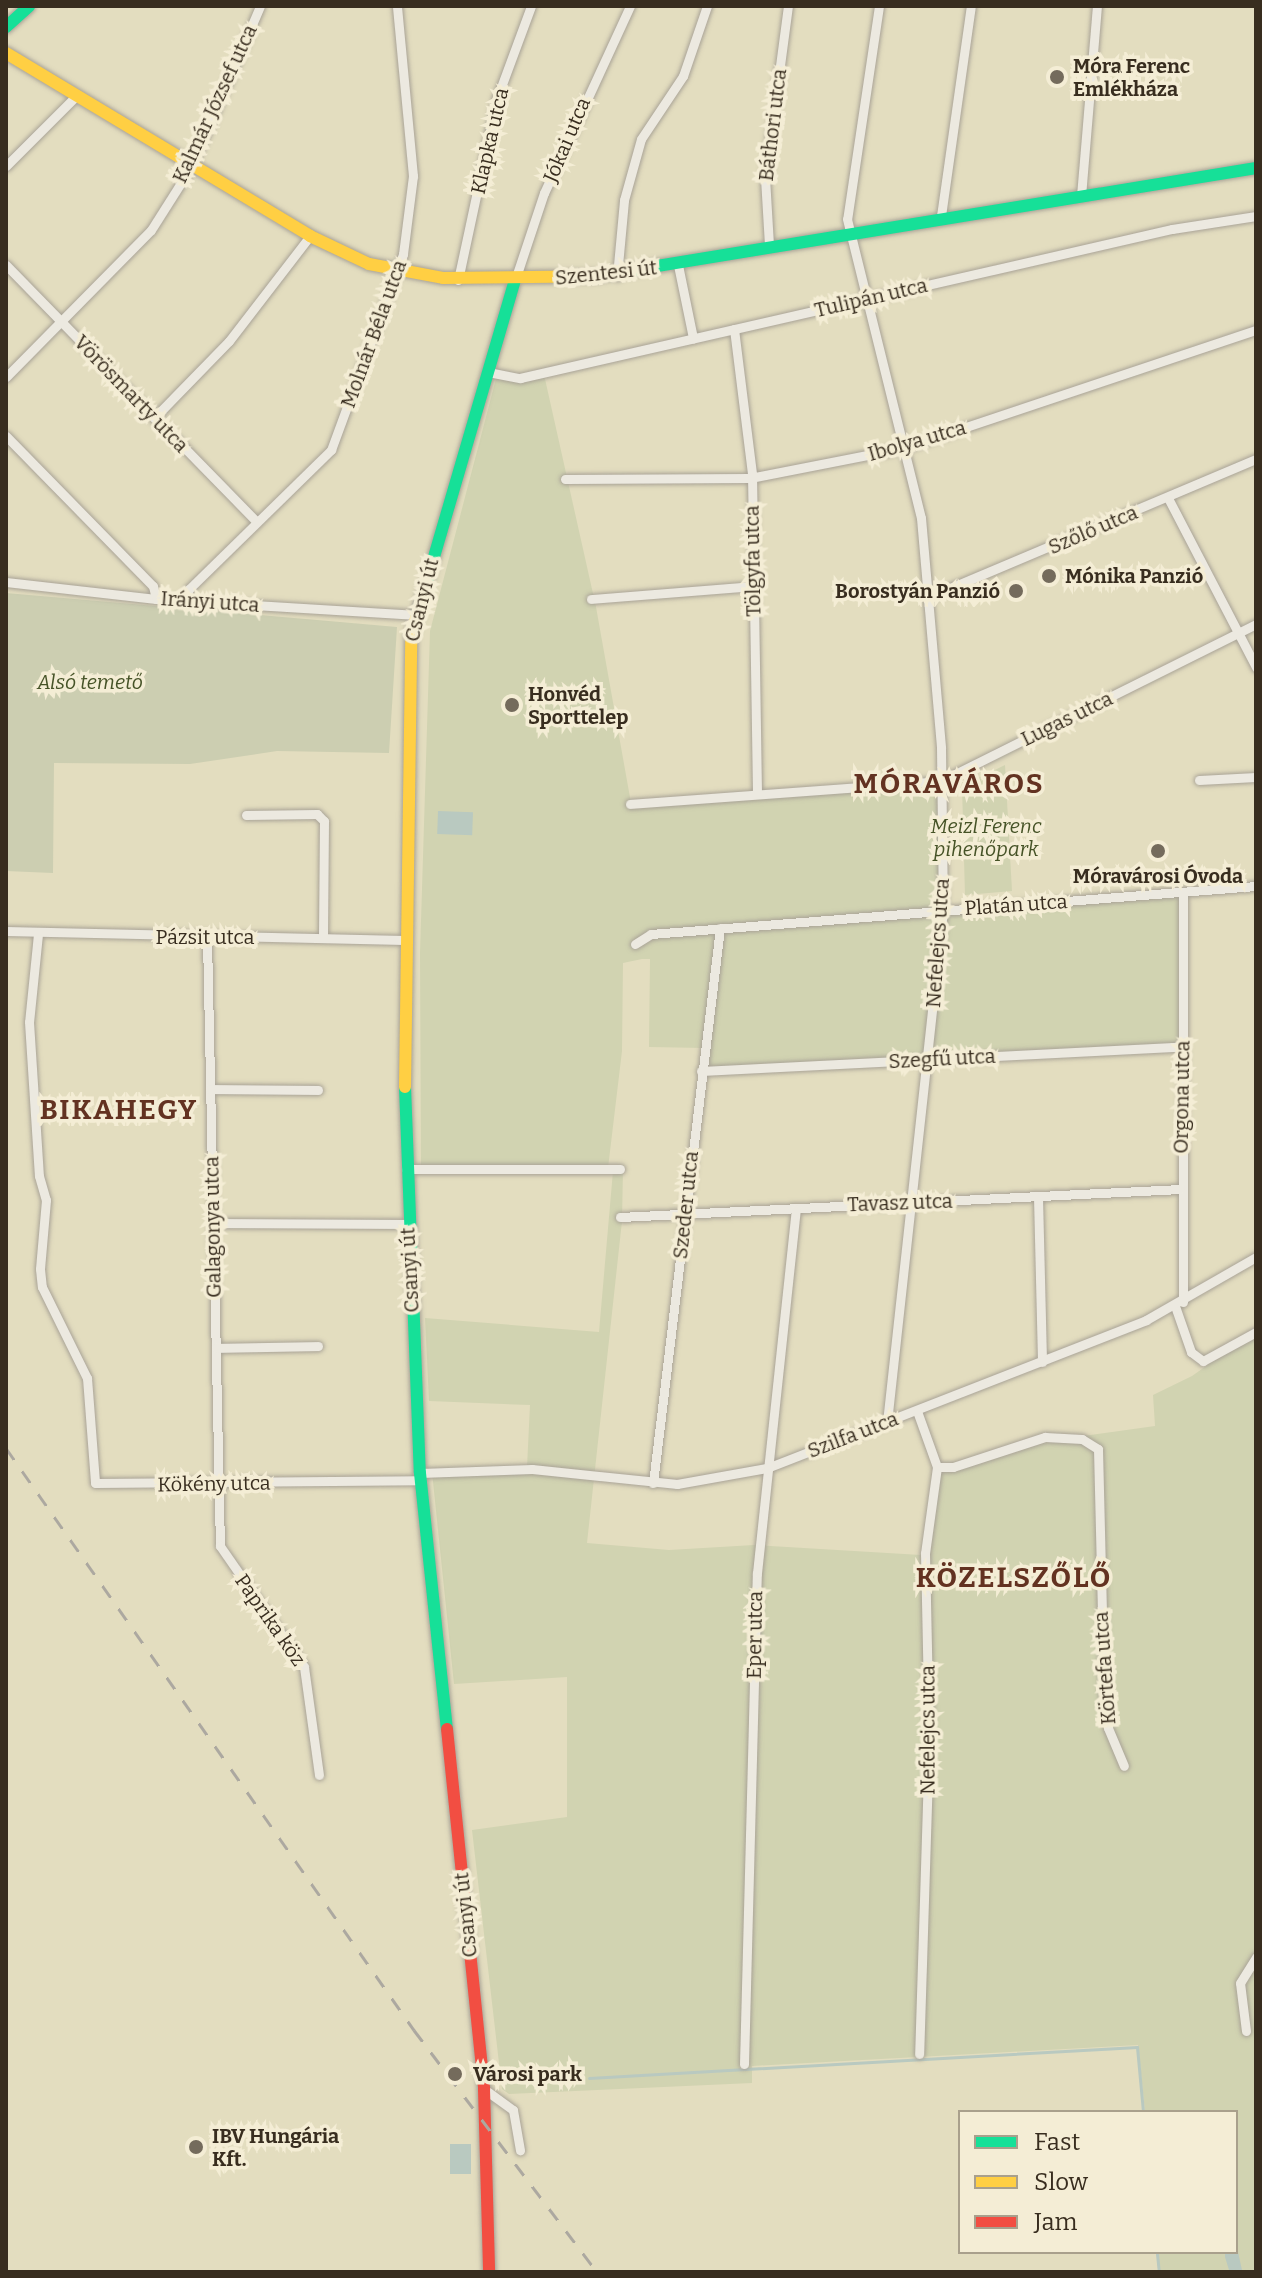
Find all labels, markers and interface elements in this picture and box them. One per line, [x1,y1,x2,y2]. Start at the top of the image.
street label: Kalmár József utca [168,21,262,187]
place label: Móra Ferenc Emlékháza [1073,54,1190,101]
street label: Báthori utca [754,67,792,183]
marker: Móra Ferenc Emlékháza [1048,68,1066,86]
street label: Klapka utca [466,85,514,197]
street label: Jókai utca [538,94,596,186]
street label: Szentesi út [554,256,658,290]
street label: Molnár Béla utca [336,257,412,411]
street label: Tulipán utca [812,273,930,323]
street label: Vörösmarty utca [69,330,193,458]
street label: Ibolya utca [865,416,969,466]
street label: Szőlő utca [1045,500,1141,560]
street label: Tölgyfa utca [740,505,766,617]
street label: Csanyi út [400,556,444,644]
place label: Mónika Panzió [1065,564,1203,588]
marker: Mónika Panzió [1040,567,1058,585]
place label: Borostyán Panzió [835,579,1000,603]
marker: Borostyán Panzió [1007,582,1025,600]
street label: Irányi utca [160,587,260,617]
park label: Alsó temető [37,670,143,694]
place label: Honvéd Sporttelep [528,682,628,729]
street label: Lugas utca [1017,687,1117,751]
marker: Honvéd Sporttelep [503,696,521,714]
district label: MÓRAVÁROS [853,767,1045,801]
park label: Meizl Ferenc pihenőpark [930,815,1042,862]
marker: Móravárosi Óvoda [1149,842,1167,860]
place label: Móravárosi Óvoda [1073,864,1243,888]
street label: Nefelejcs utca [921,877,955,1009]
street label: Platán utca [964,889,1068,921]
street label: Pázsit utca [156,925,254,949]
street label: Orgona utca [1169,1040,1195,1154]
street label: Szegfű utca [888,1044,996,1074]
district label: BIKAHEGY [40,1093,198,1127]
street label: Szeder utca [668,1150,704,1260]
street label: Galagonya utca [200,1156,226,1298]
street label: Tavasz utca [847,1189,953,1217]
street label: Csanyi út [396,1227,424,1313]
street label: Szilfa utca [804,1407,902,1463]
street label: Kökény utca [157,1471,271,1497]
district label: KÖZELSZŐLŐ [916,1561,1112,1595]
street label: Paprika köz [230,1570,310,1670]
street label: Eper utca [742,1591,768,1679]
street label: Körtefa utca [1089,1611,1121,1725]
street label: Nefelejcs utca [916,1665,940,1795]
street label: Csanyi út [450,1871,482,1959]
place label: Városi park [473,2062,582,2086]
marker: Városi park [444,2063,466,2085]
legend [958,2110,1238,2254]
place label: IBV Hungária Kft. [212,2124,339,2171]
text: Fast [1034,2128,1080,2156]
marker: IBV Hungária Kft. [187,2138,205,2156]
text: Slow [1034,2168,1088,2196]
text: Jam [1034,2208,1077,2236]

